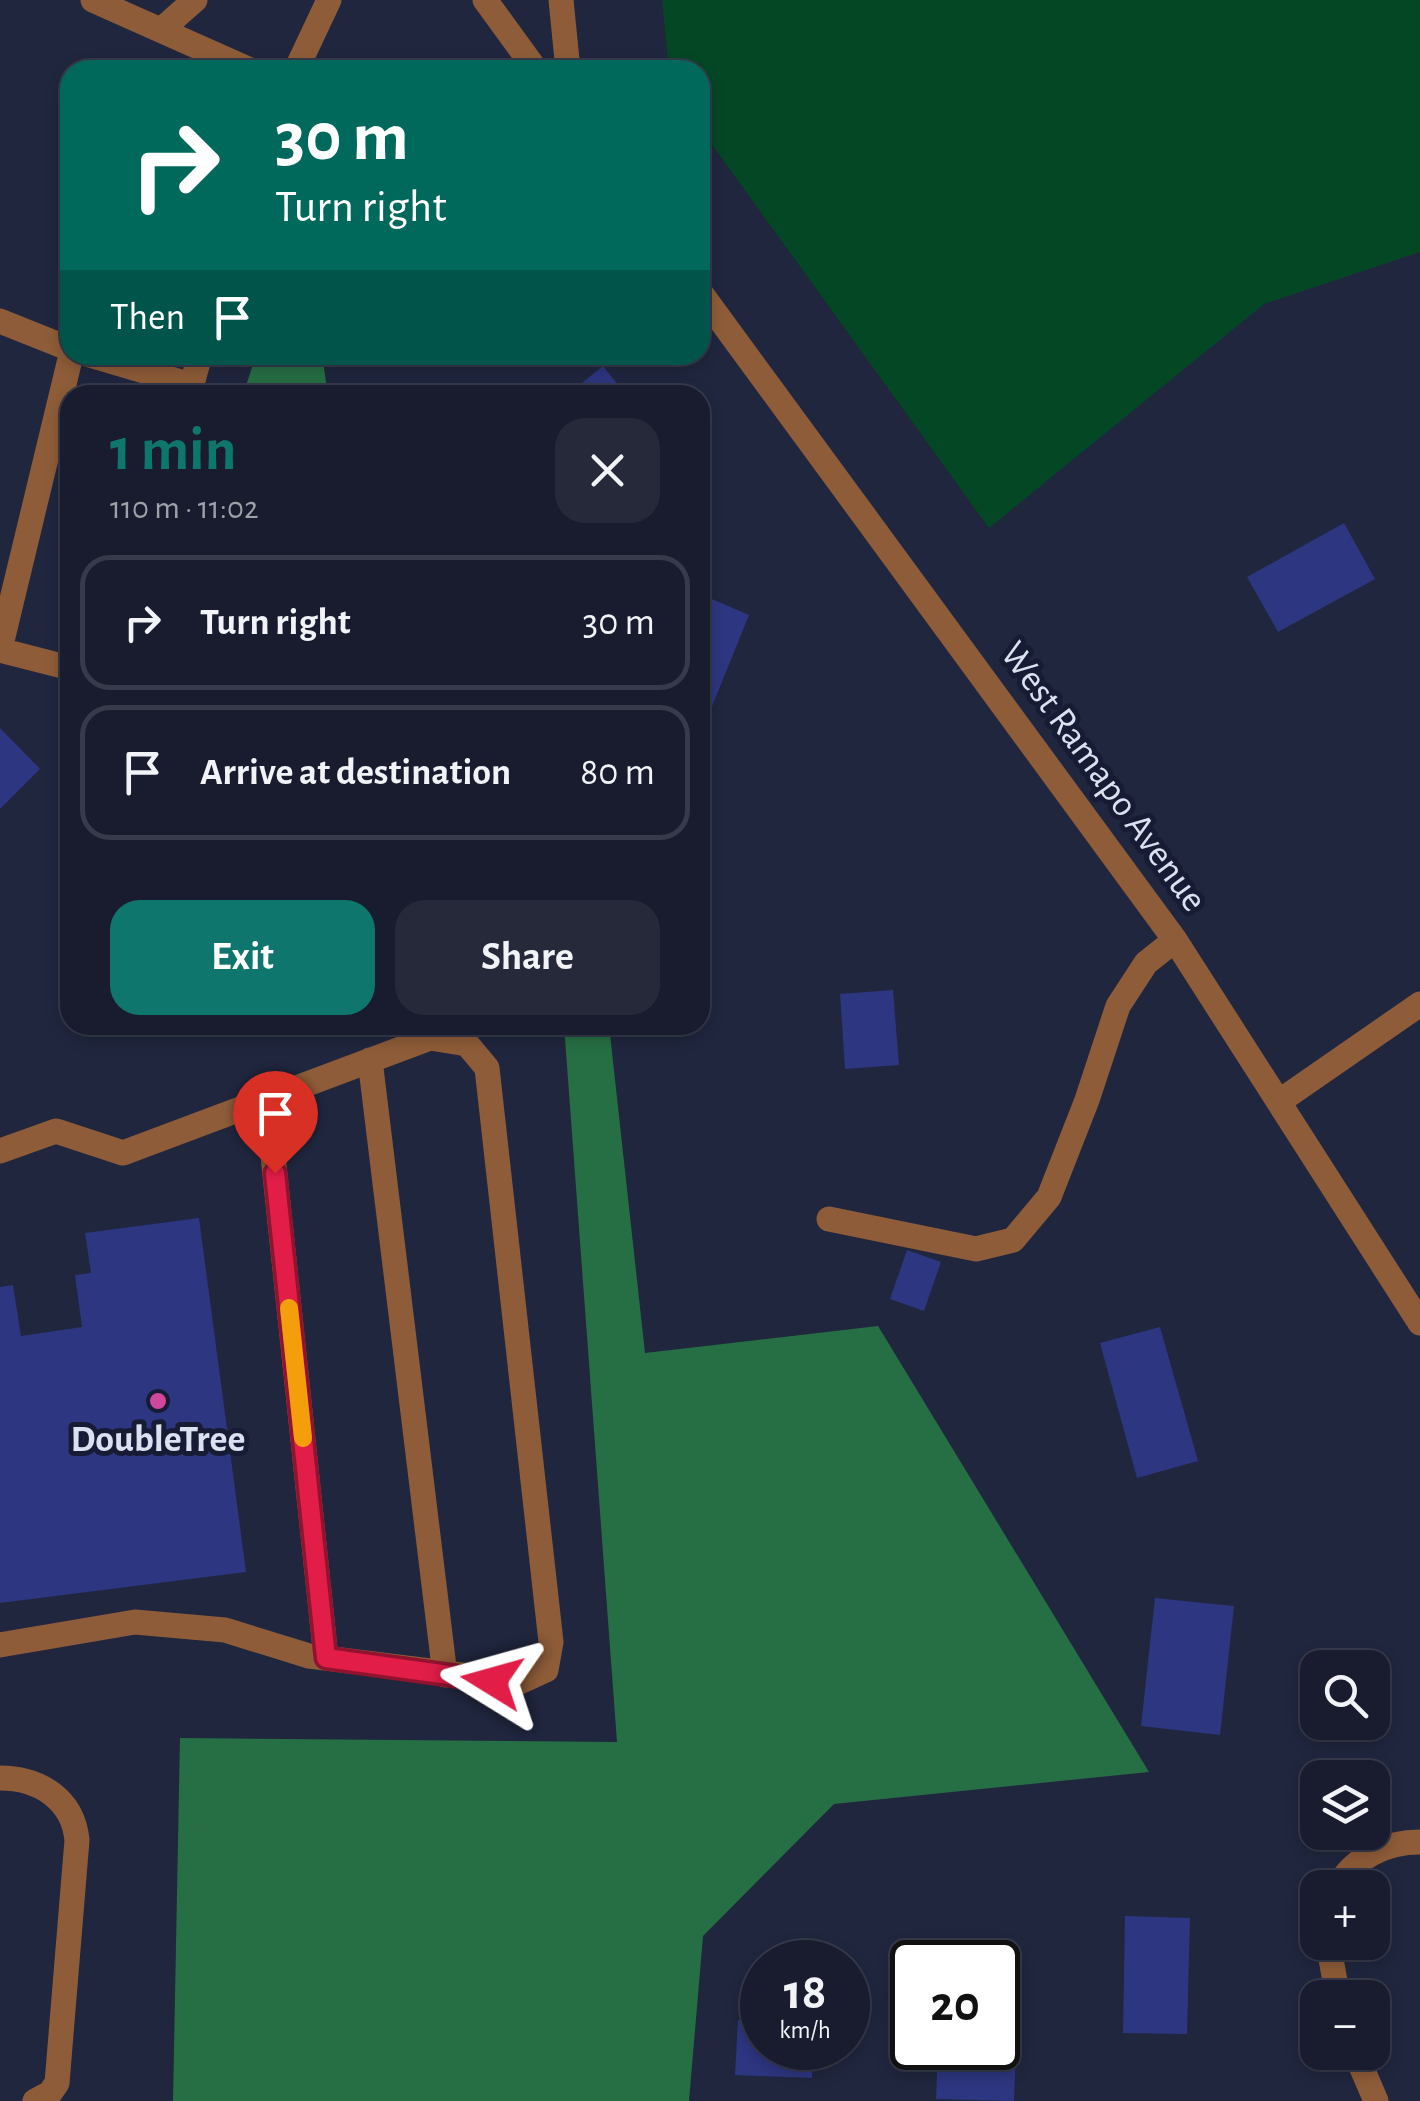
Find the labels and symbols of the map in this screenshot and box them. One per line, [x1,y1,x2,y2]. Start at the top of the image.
street label: West Ramapo Avenue [993,635,1213,919]
pin [233,1071,318,1174]
marker: DoubleTree [147,1390,169,1412]
place label: DoubleTree [71,1421,245,1459]
position arrow [440,1629,544,1733]
speed limit sign: 20 [890,1940,1020,2070]

